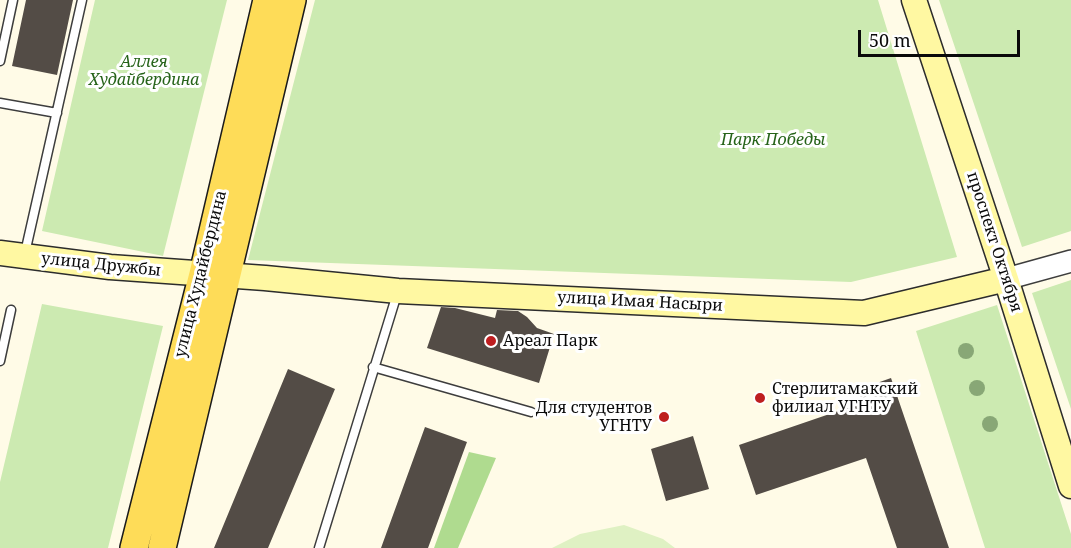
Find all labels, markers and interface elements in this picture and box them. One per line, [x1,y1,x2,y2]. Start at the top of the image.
scale bar [861,18,1023,56]
text: 50 m [869,28,911,52]
park label: Аллея Худайбердина [89,52,199,90]
park label: Парк Победы [721,130,825,150]
street label: проспект Октября [962,169,1026,315]
street label: улица Худайбердина [171,188,231,360]
street label: улица Дружбы [40,249,162,281]
street label: улица Имая Насыри [557,288,723,316]
place label: Ареал Парк [503,331,597,351]
marker: Ареал Парк [484,334,498,348]
place label: Стерлитамакский филиал УГНТУ [772,379,918,417]
marker: Стерлитамакский филиал УГНТУ [753,391,767,405]
place label: Для студентов УГНТУ [536,398,652,436]
marker: Для студентов УГНТУ [657,410,671,424]

